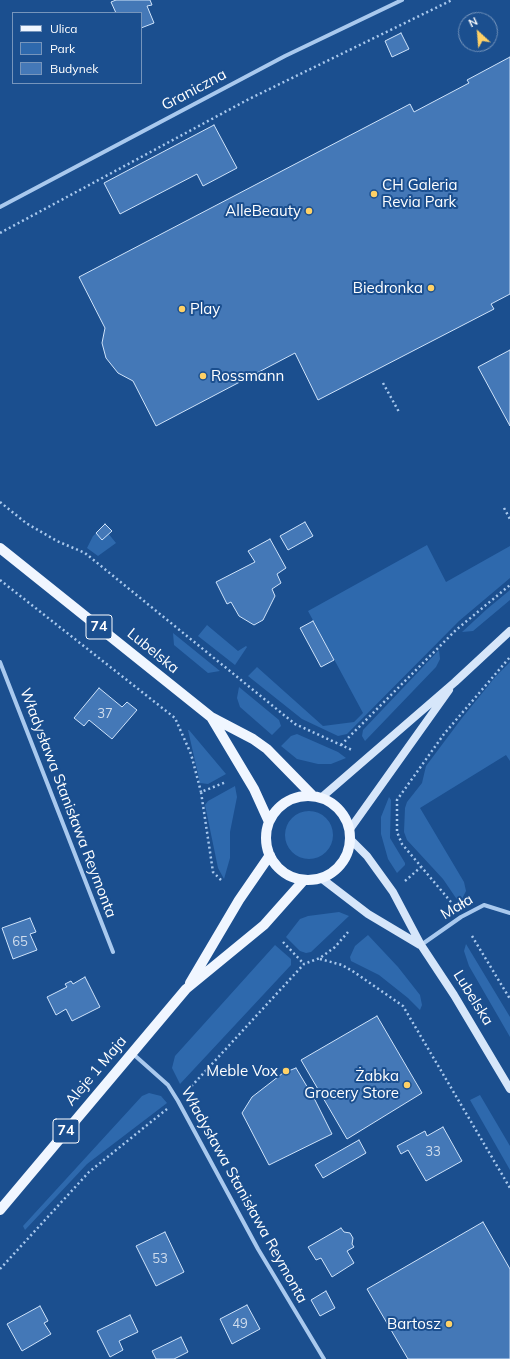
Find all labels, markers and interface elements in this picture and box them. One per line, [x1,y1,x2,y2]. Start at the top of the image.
legend [12,12,142,84]
north arrow [458,12,498,52]
text: N [466,14,480,30]
text: Ulica [50,21,78,36]
text: Park [50,41,75,56]
text: Budynek [50,61,98,76]
street label: Graniczna [159,65,229,115]
place label: CH Galeria Revia Park [382,176,457,211]
marker: CH Galeria Revia Park [369,189,379,199]
place label: AlleBeauty [225,202,301,220]
marker: AlleBeauty [304,206,314,216]
place label: Biedronka [353,279,423,297]
marker: Biedronka [426,283,436,293]
place label: Play [190,300,220,318]
marker: Play [177,304,187,314]
place label: Rossmann [211,367,284,385]
marker: Rossmann [198,371,208,381]
road number: 74 [86,615,112,639]
street label: Lubelska [123,625,183,677]
street label: Władysława Stanisława Reymonta [16,686,120,920]
house number: 37 [97,706,113,722]
street label: Mała [438,890,476,924]
house number: 65 [12,934,28,950]
street label: Lubelska [449,967,497,1029]
street label: Aleje 1 Maja [62,1032,130,1110]
place label: Meble Vox [206,1062,278,1080]
marker: Meble Vox [281,1066,291,1076]
place label: Żabka Grocery Store [304,1067,399,1102]
marker: Żabka Grocery Store [402,1080,412,1090]
street label: Władysława Stanisława Reymonta [177,1084,311,1306]
road number: 74 [53,1119,79,1143]
house number: 33 [425,1144,441,1160]
house number: 53 [152,1251,168,1267]
place label: Bartosz [387,1315,441,1333]
house number: 49 [232,1316,248,1332]
marker: Bartosz [444,1319,454,1329]

